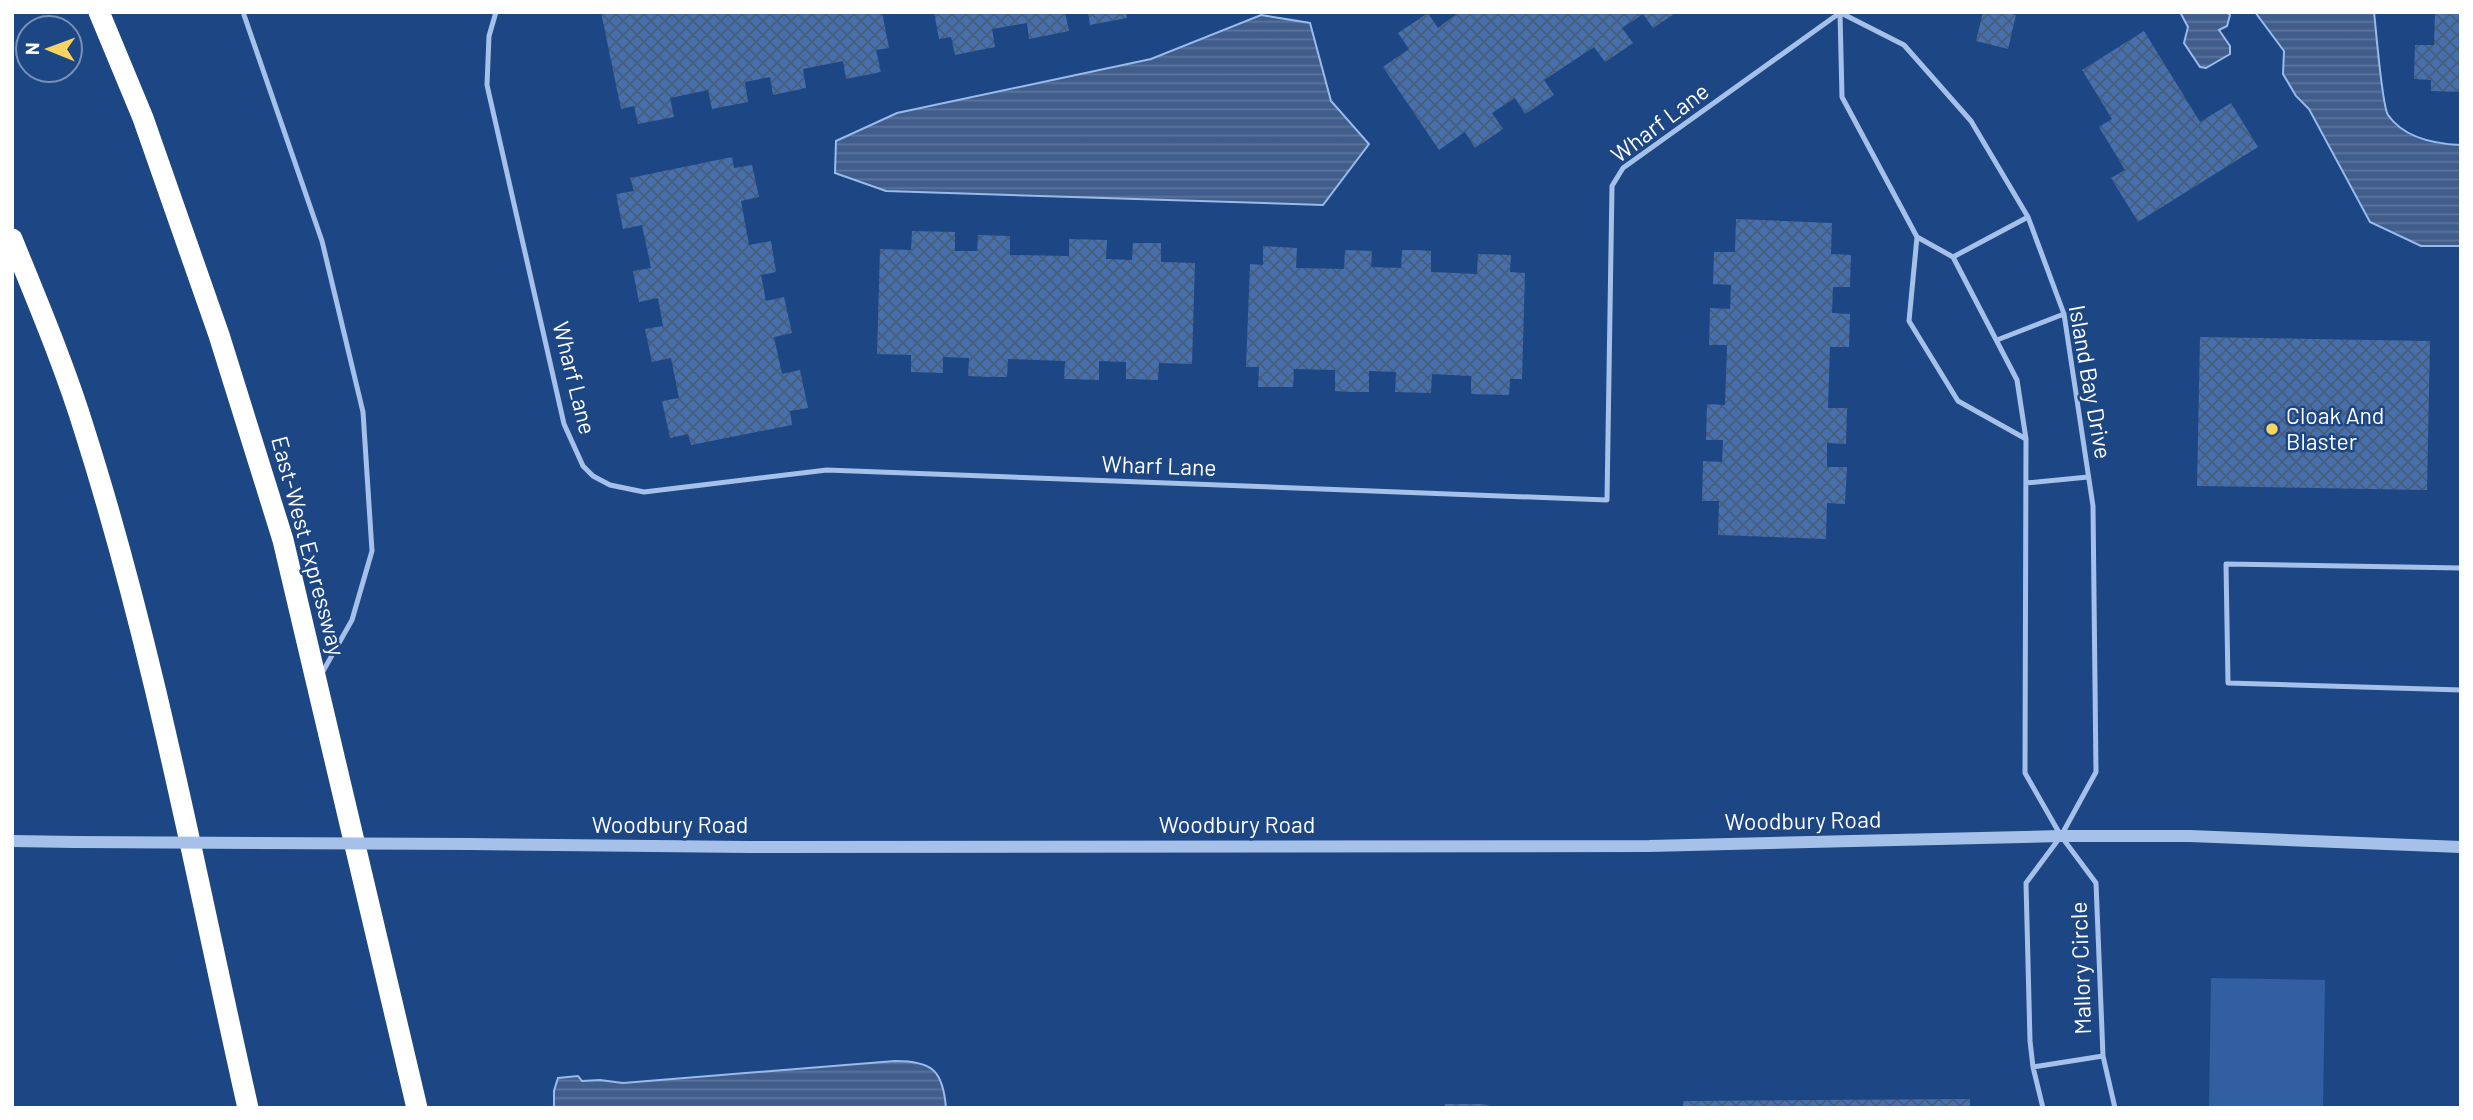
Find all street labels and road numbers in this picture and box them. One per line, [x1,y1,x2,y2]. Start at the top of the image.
street label: Wharf Lane [1605,76,1714,168]
street label: Island Bay Drive [2064,303,2118,461]
street label: Wharf Lane [547,319,602,437]
street label: East-West Expressway [266,433,352,659]
street label: Wharf Lane [1101,449,1217,481]
street label: Woodbury Road [1724,805,1882,835]
street label: Woodbury Road [592,810,748,838]
street label: Woodbury Road [1159,810,1315,838]
street label: Mallory Circle [2064,901,2096,1035]

